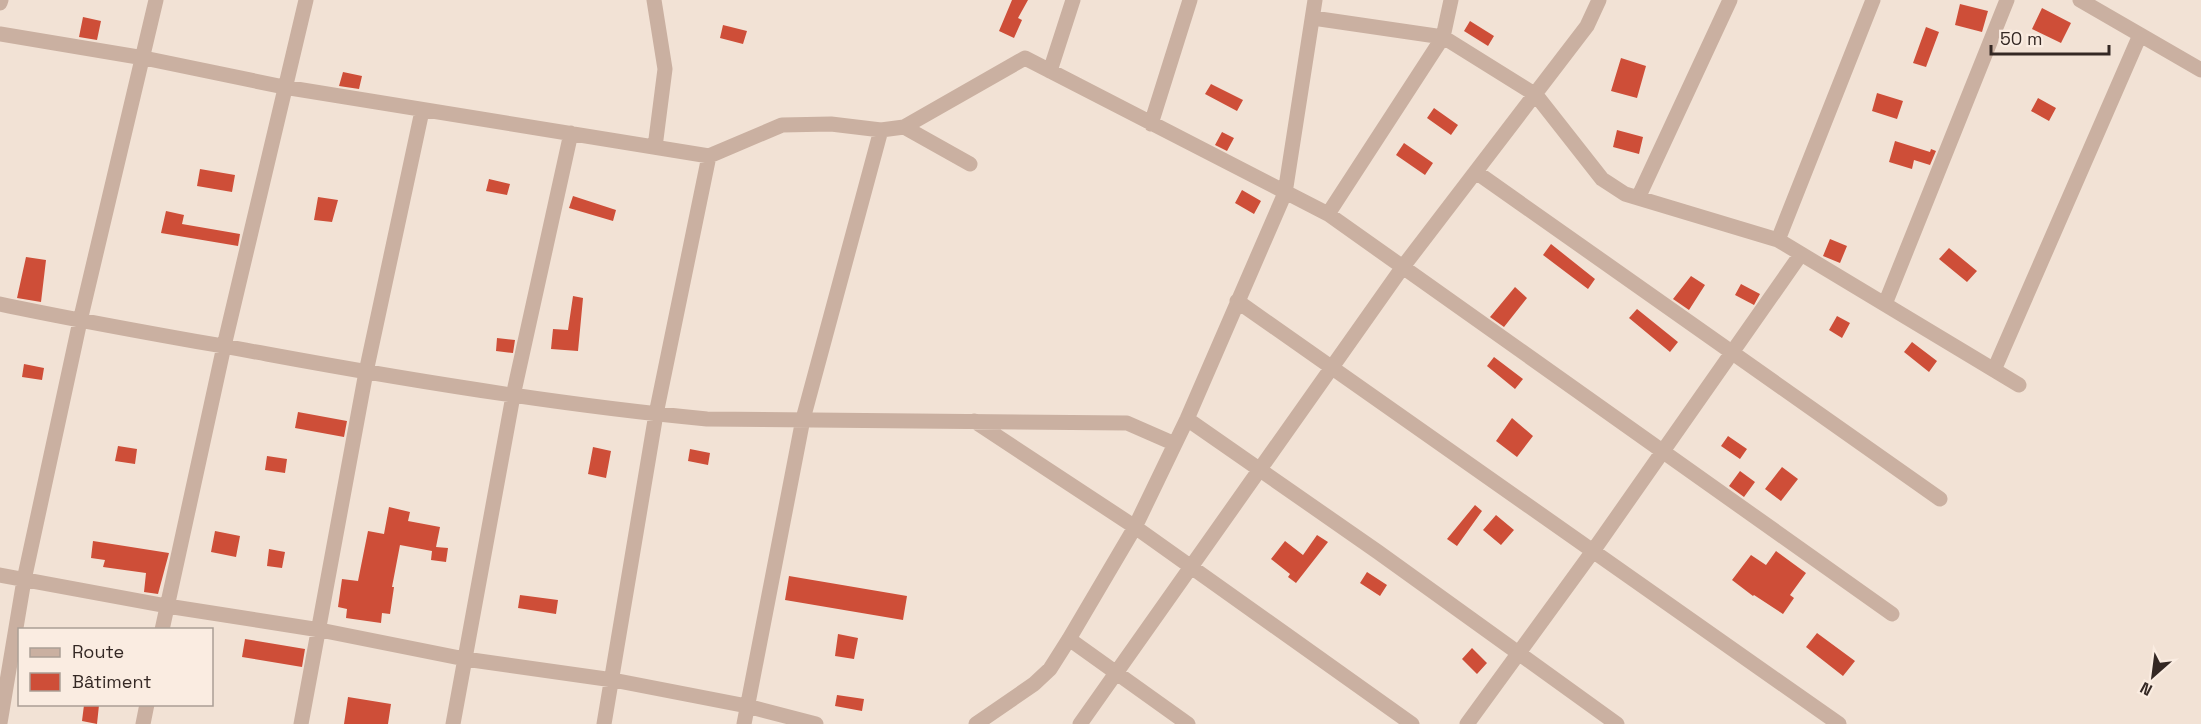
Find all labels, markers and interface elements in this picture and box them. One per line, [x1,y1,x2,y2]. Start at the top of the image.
scale bar [1991,18,2110,56]
text: 50 m [2000,27,2042,50]
legend [18,628,213,706]
text: Route [72,640,124,663]
north arrow [2123,646,2183,706]
text: Bâtiment [72,670,152,693]
text: N [2137,677,2156,701]

